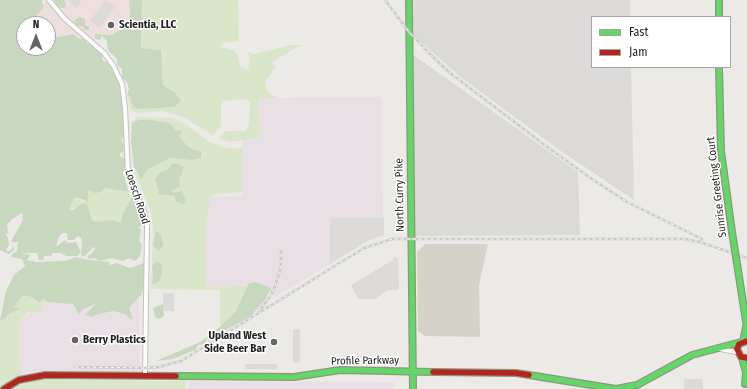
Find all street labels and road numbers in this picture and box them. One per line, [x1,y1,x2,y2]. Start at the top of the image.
street label: Sunrise Greeting Court [704,136,730,238]
street label: North Curry Pike [393,158,407,232]
street label: Loesch Road [122,168,152,226]
street label: Profile Parkway [331,354,399,368]

